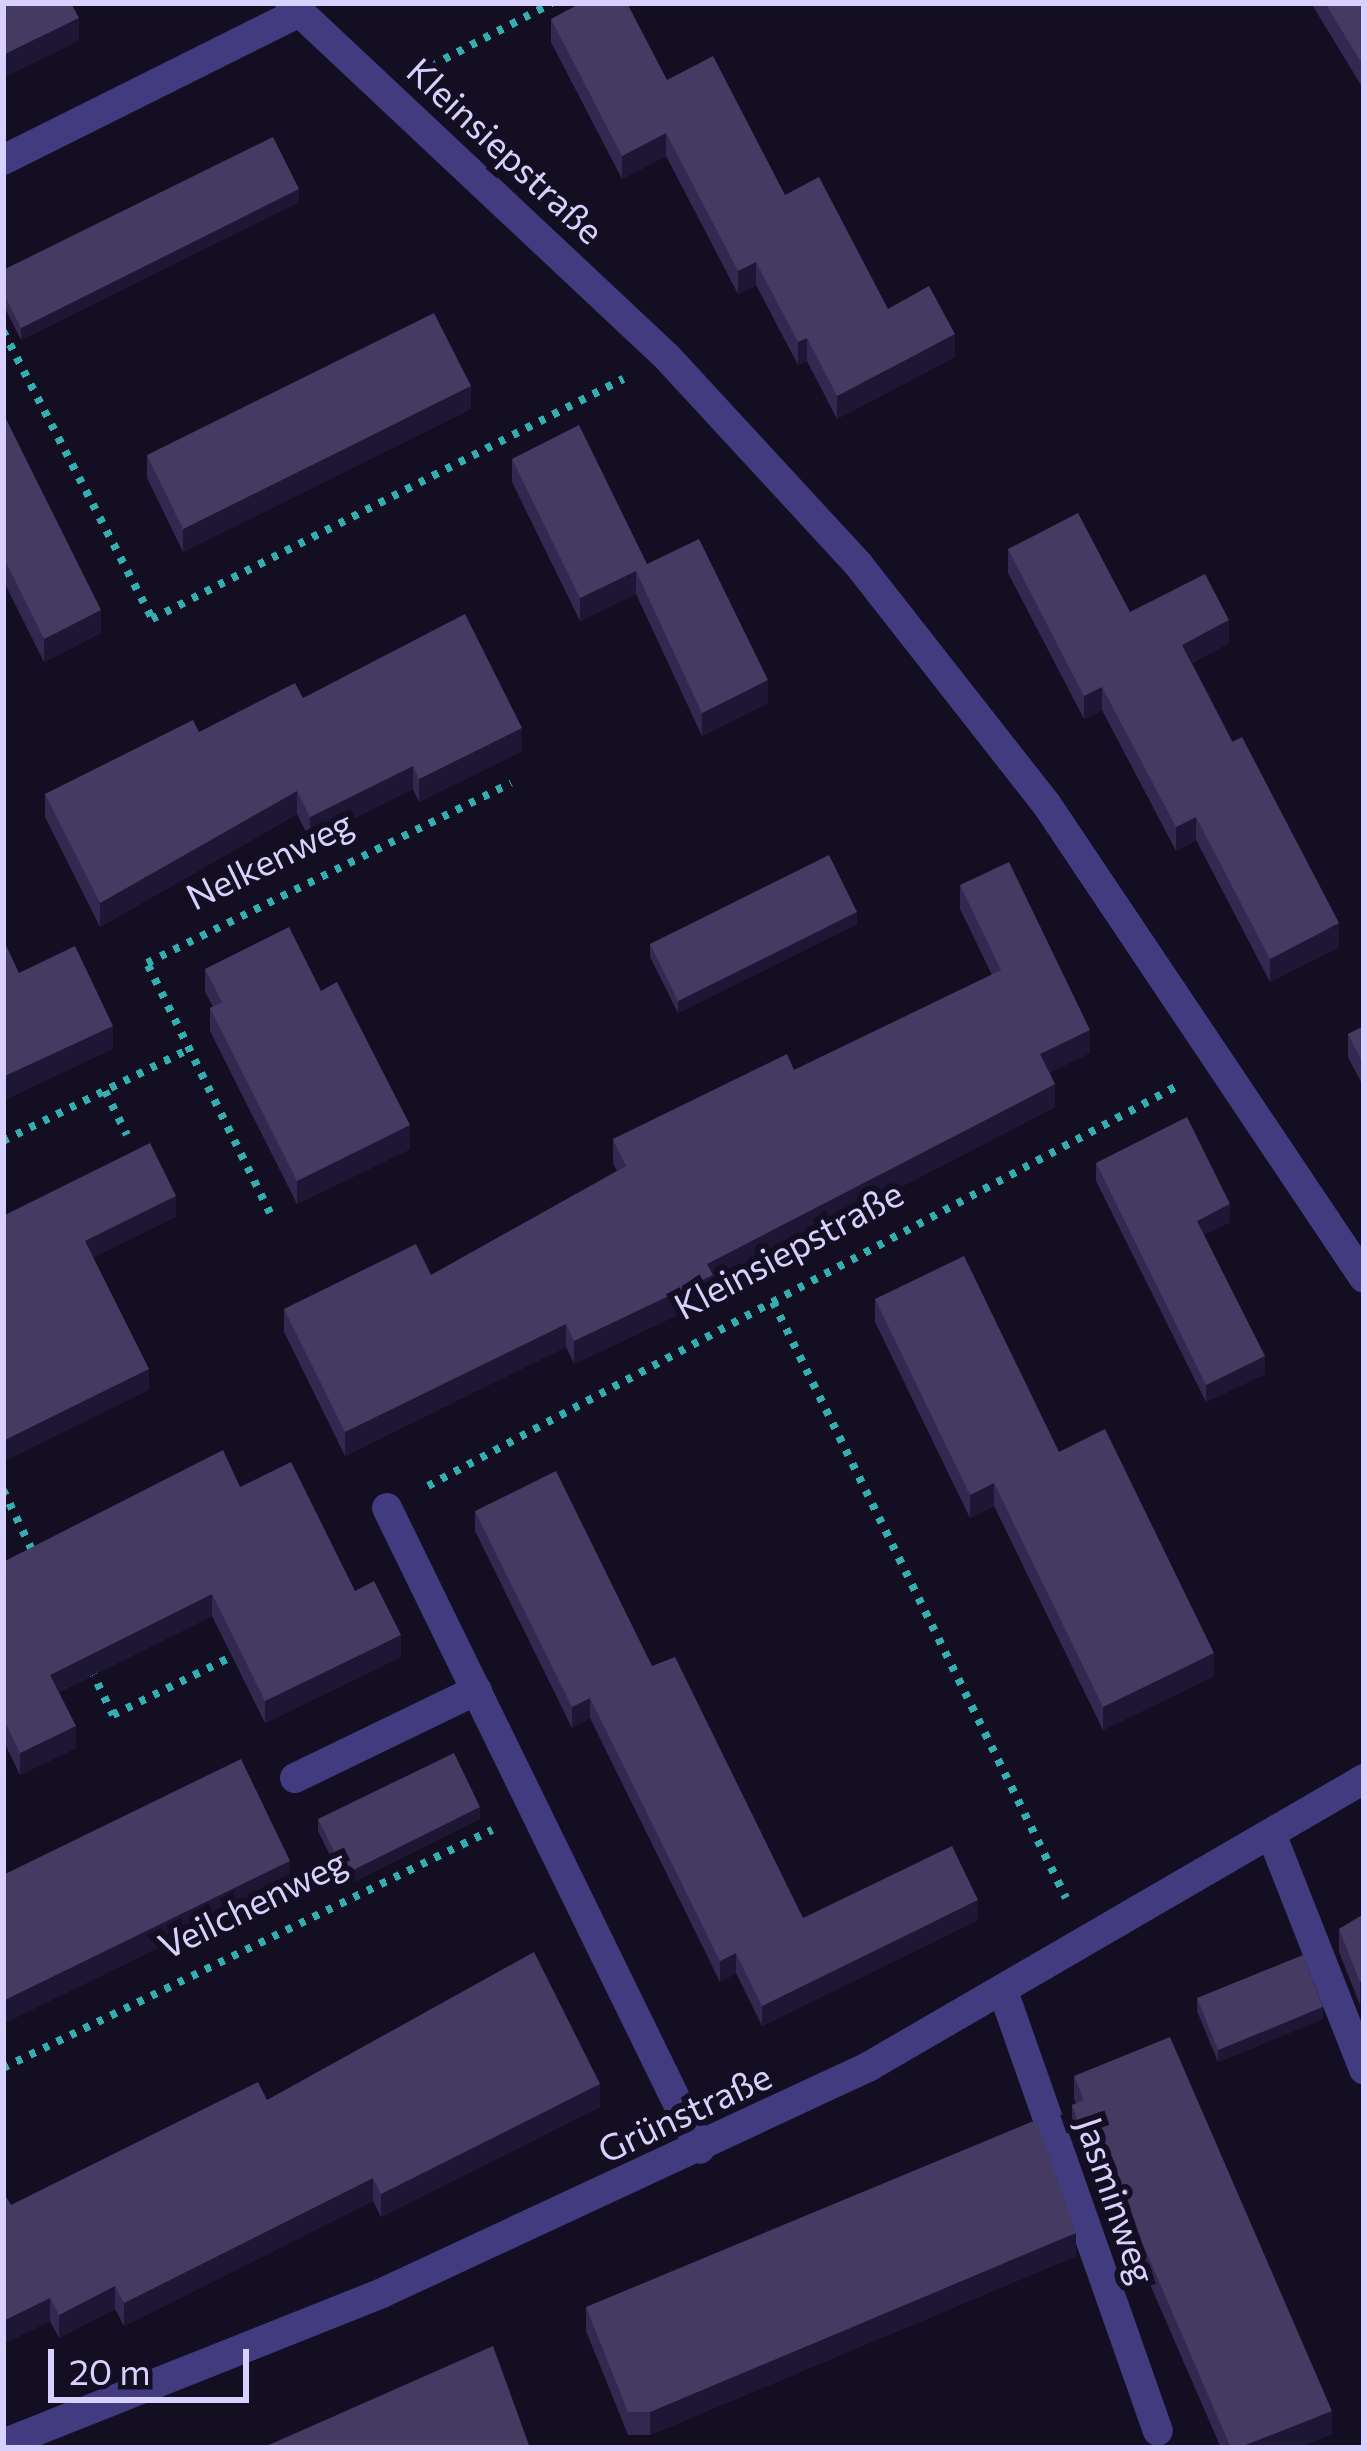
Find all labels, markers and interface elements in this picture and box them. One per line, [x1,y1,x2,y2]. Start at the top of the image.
street label: Kleinsiepstraße [399,48,613,252]
street label: Nelkenweg [179,800,359,918]
street label: Kleinsiepstraße [666,1171,910,1327]
street label: Veilchenweg [151,1839,353,1967]
street label: Grünstraße [590,2053,778,2171]
street label: Jasminweg [1068,2111,1166,2289]
scale bar [54,2325,255,2399]
text: 20 m [69,2348,151,2392]

